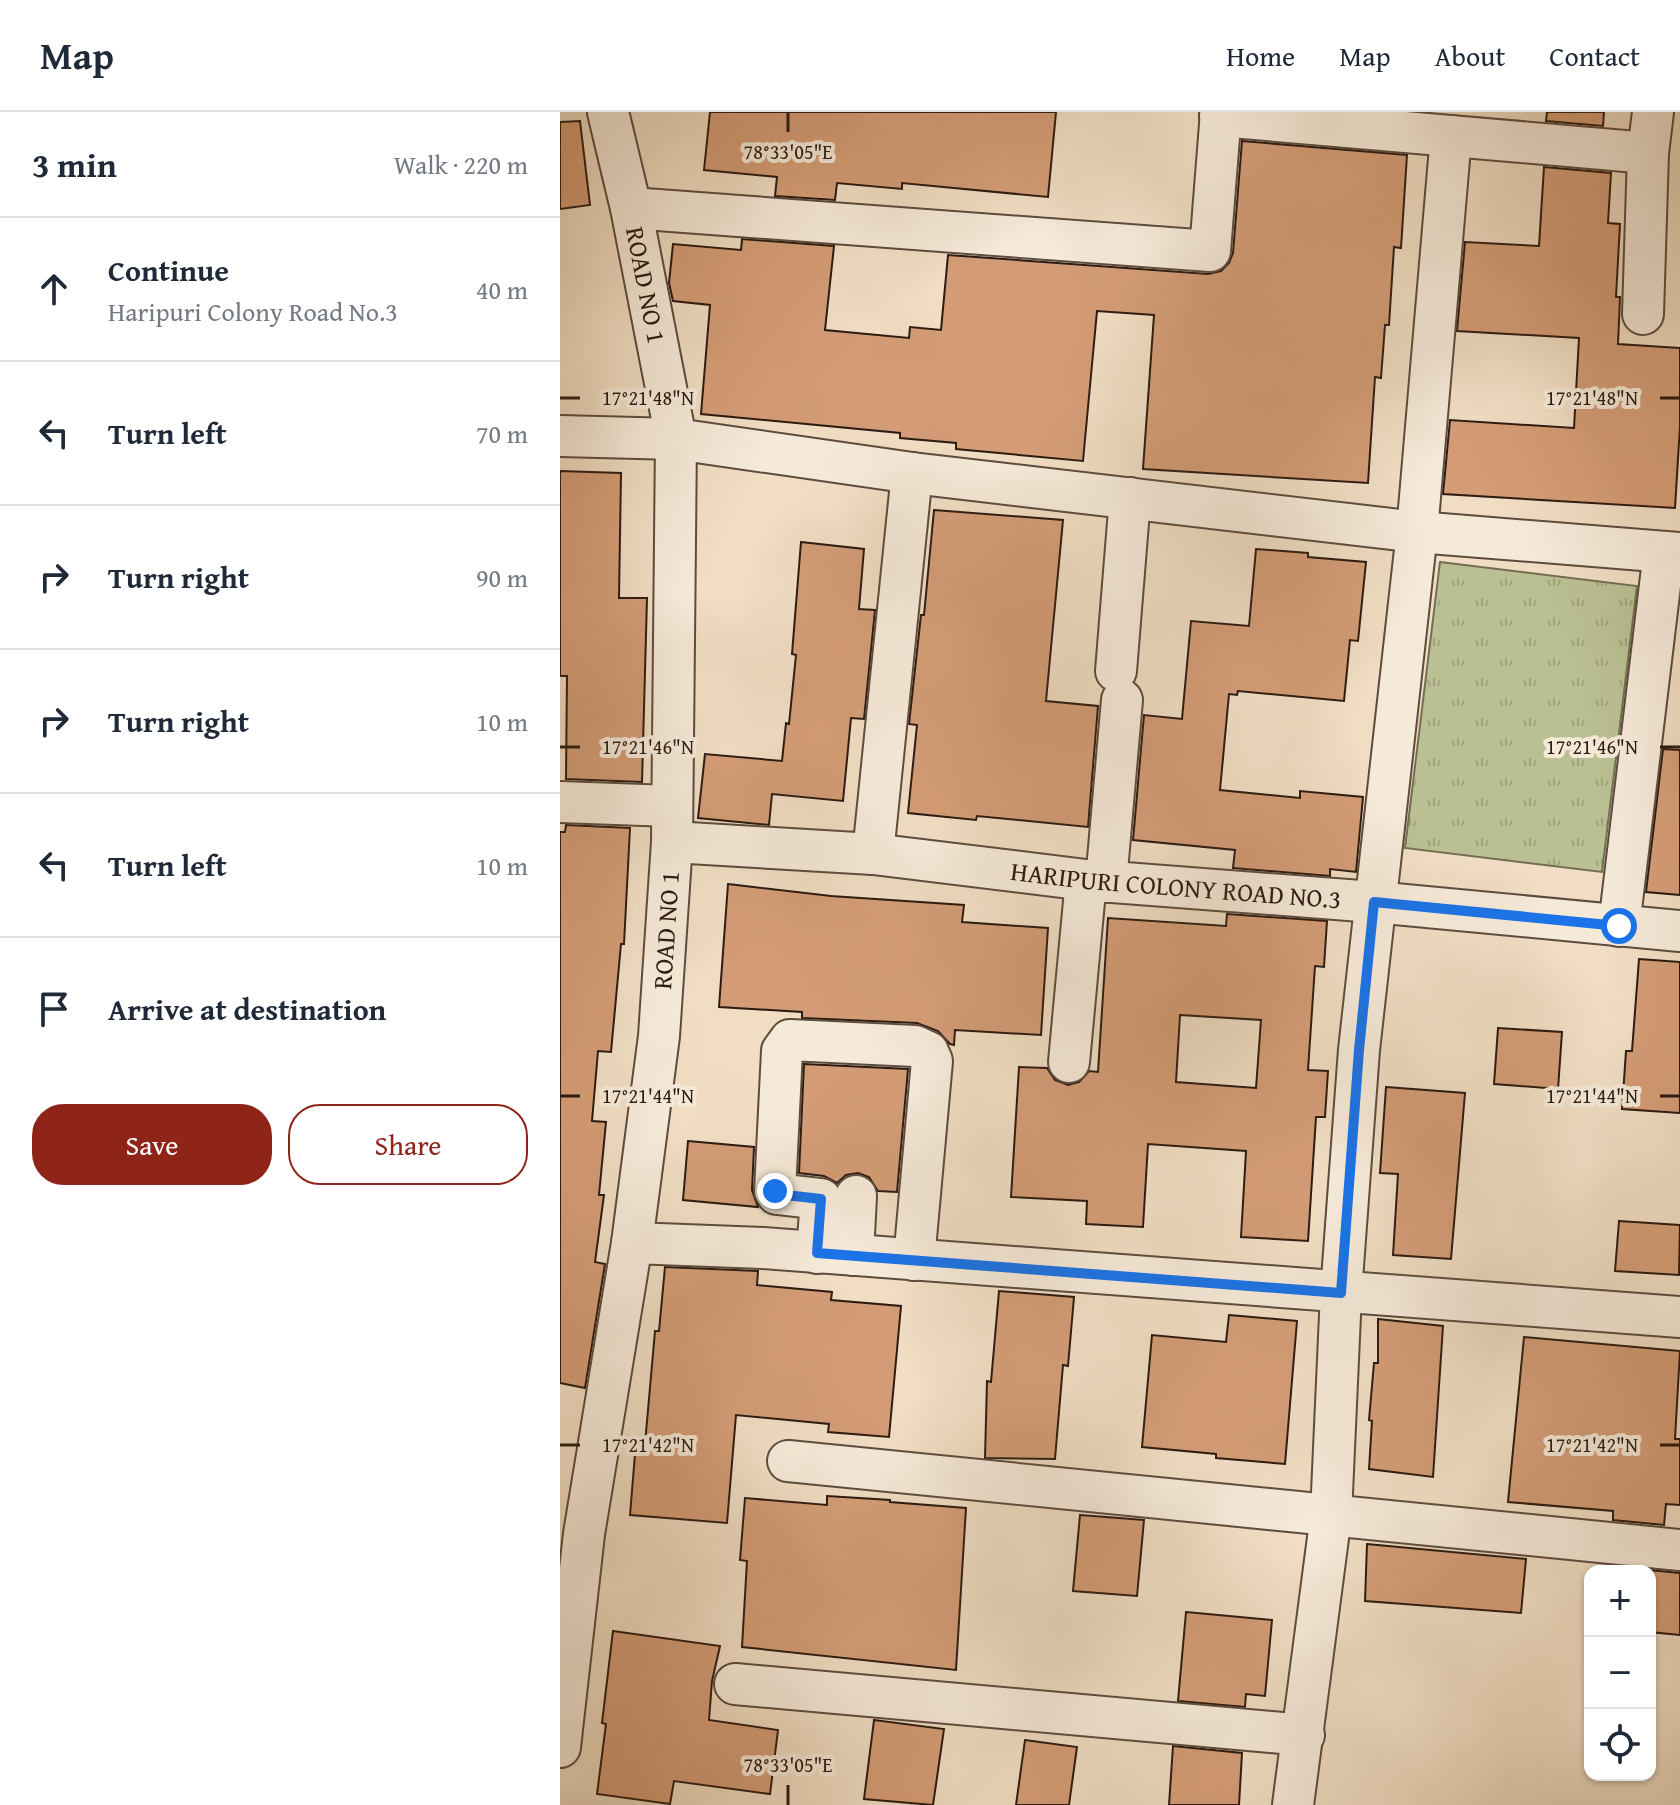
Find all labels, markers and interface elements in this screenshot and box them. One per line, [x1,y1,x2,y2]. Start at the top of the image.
text: Map [40,27,114,83]
text: Home [1226,35,1295,76]
text: Map [1339,35,1391,76]
text: About [1435,35,1505,76]
text: Contact [1549,35,1640,76]
text: 78°33'05"E [744,137,832,166]
text: 3 min [32,140,117,189]
text: Walk · 220 m [394,145,528,184]
street label: ROAD NO 1 [616,223,677,347]
text: Continue [108,248,229,292]
icon: ahead [32,267,76,311]
text: 40 m [476,270,528,309]
text: Haripuri Colony Road No.3 [108,292,398,331]
text: 17°21'48"N [602,383,694,412]
text: 17°21'48"N [1546,383,1638,412]
icon: left [32,411,76,455]
text: Turn left [108,411,227,455]
text: 70 m [476,414,528,453]
icon: right [32,555,76,599]
text: Turn right [108,555,249,599]
text: 90 m [476,558,528,597]
icon: right [32,699,76,743]
text: Turn right [108,699,249,743]
text: 10 m [476,702,528,741]
text: 17°21'46"N [602,732,694,761]
text: 17°21'46"N [1546,732,1638,761]
icon: left [32,843,76,887]
text: Turn left [108,843,227,887]
text: 10 m [476,846,528,885]
street label: HARIPURI COLONY ROAD NO.3 [1009,851,1343,918]
street label: ROAD NO 1 [642,870,689,991]
route start [1601,908,1637,944]
icon: arrive [32,987,76,1031]
text: Arrive at destination [108,987,386,1031]
text: 17°21'44"N [602,1081,694,1110]
text: 17°21'44"N [1546,1081,1638,1110]
button: Save [32,1104,272,1185]
button: Share [288,1104,528,1185]
route end [757,1173,793,1209]
text: 17°21'42"N [602,1430,694,1459]
text: 17°21'42"N [1546,1430,1638,1459]
map controls [1584,1565,1656,1781]
button: + [1584,1565,1656,1637]
button: − [1584,1637,1656,1709]
button: locate [1584,1709,1656,1781]
text: 78°33'05"E [744,1750,832,1779]

